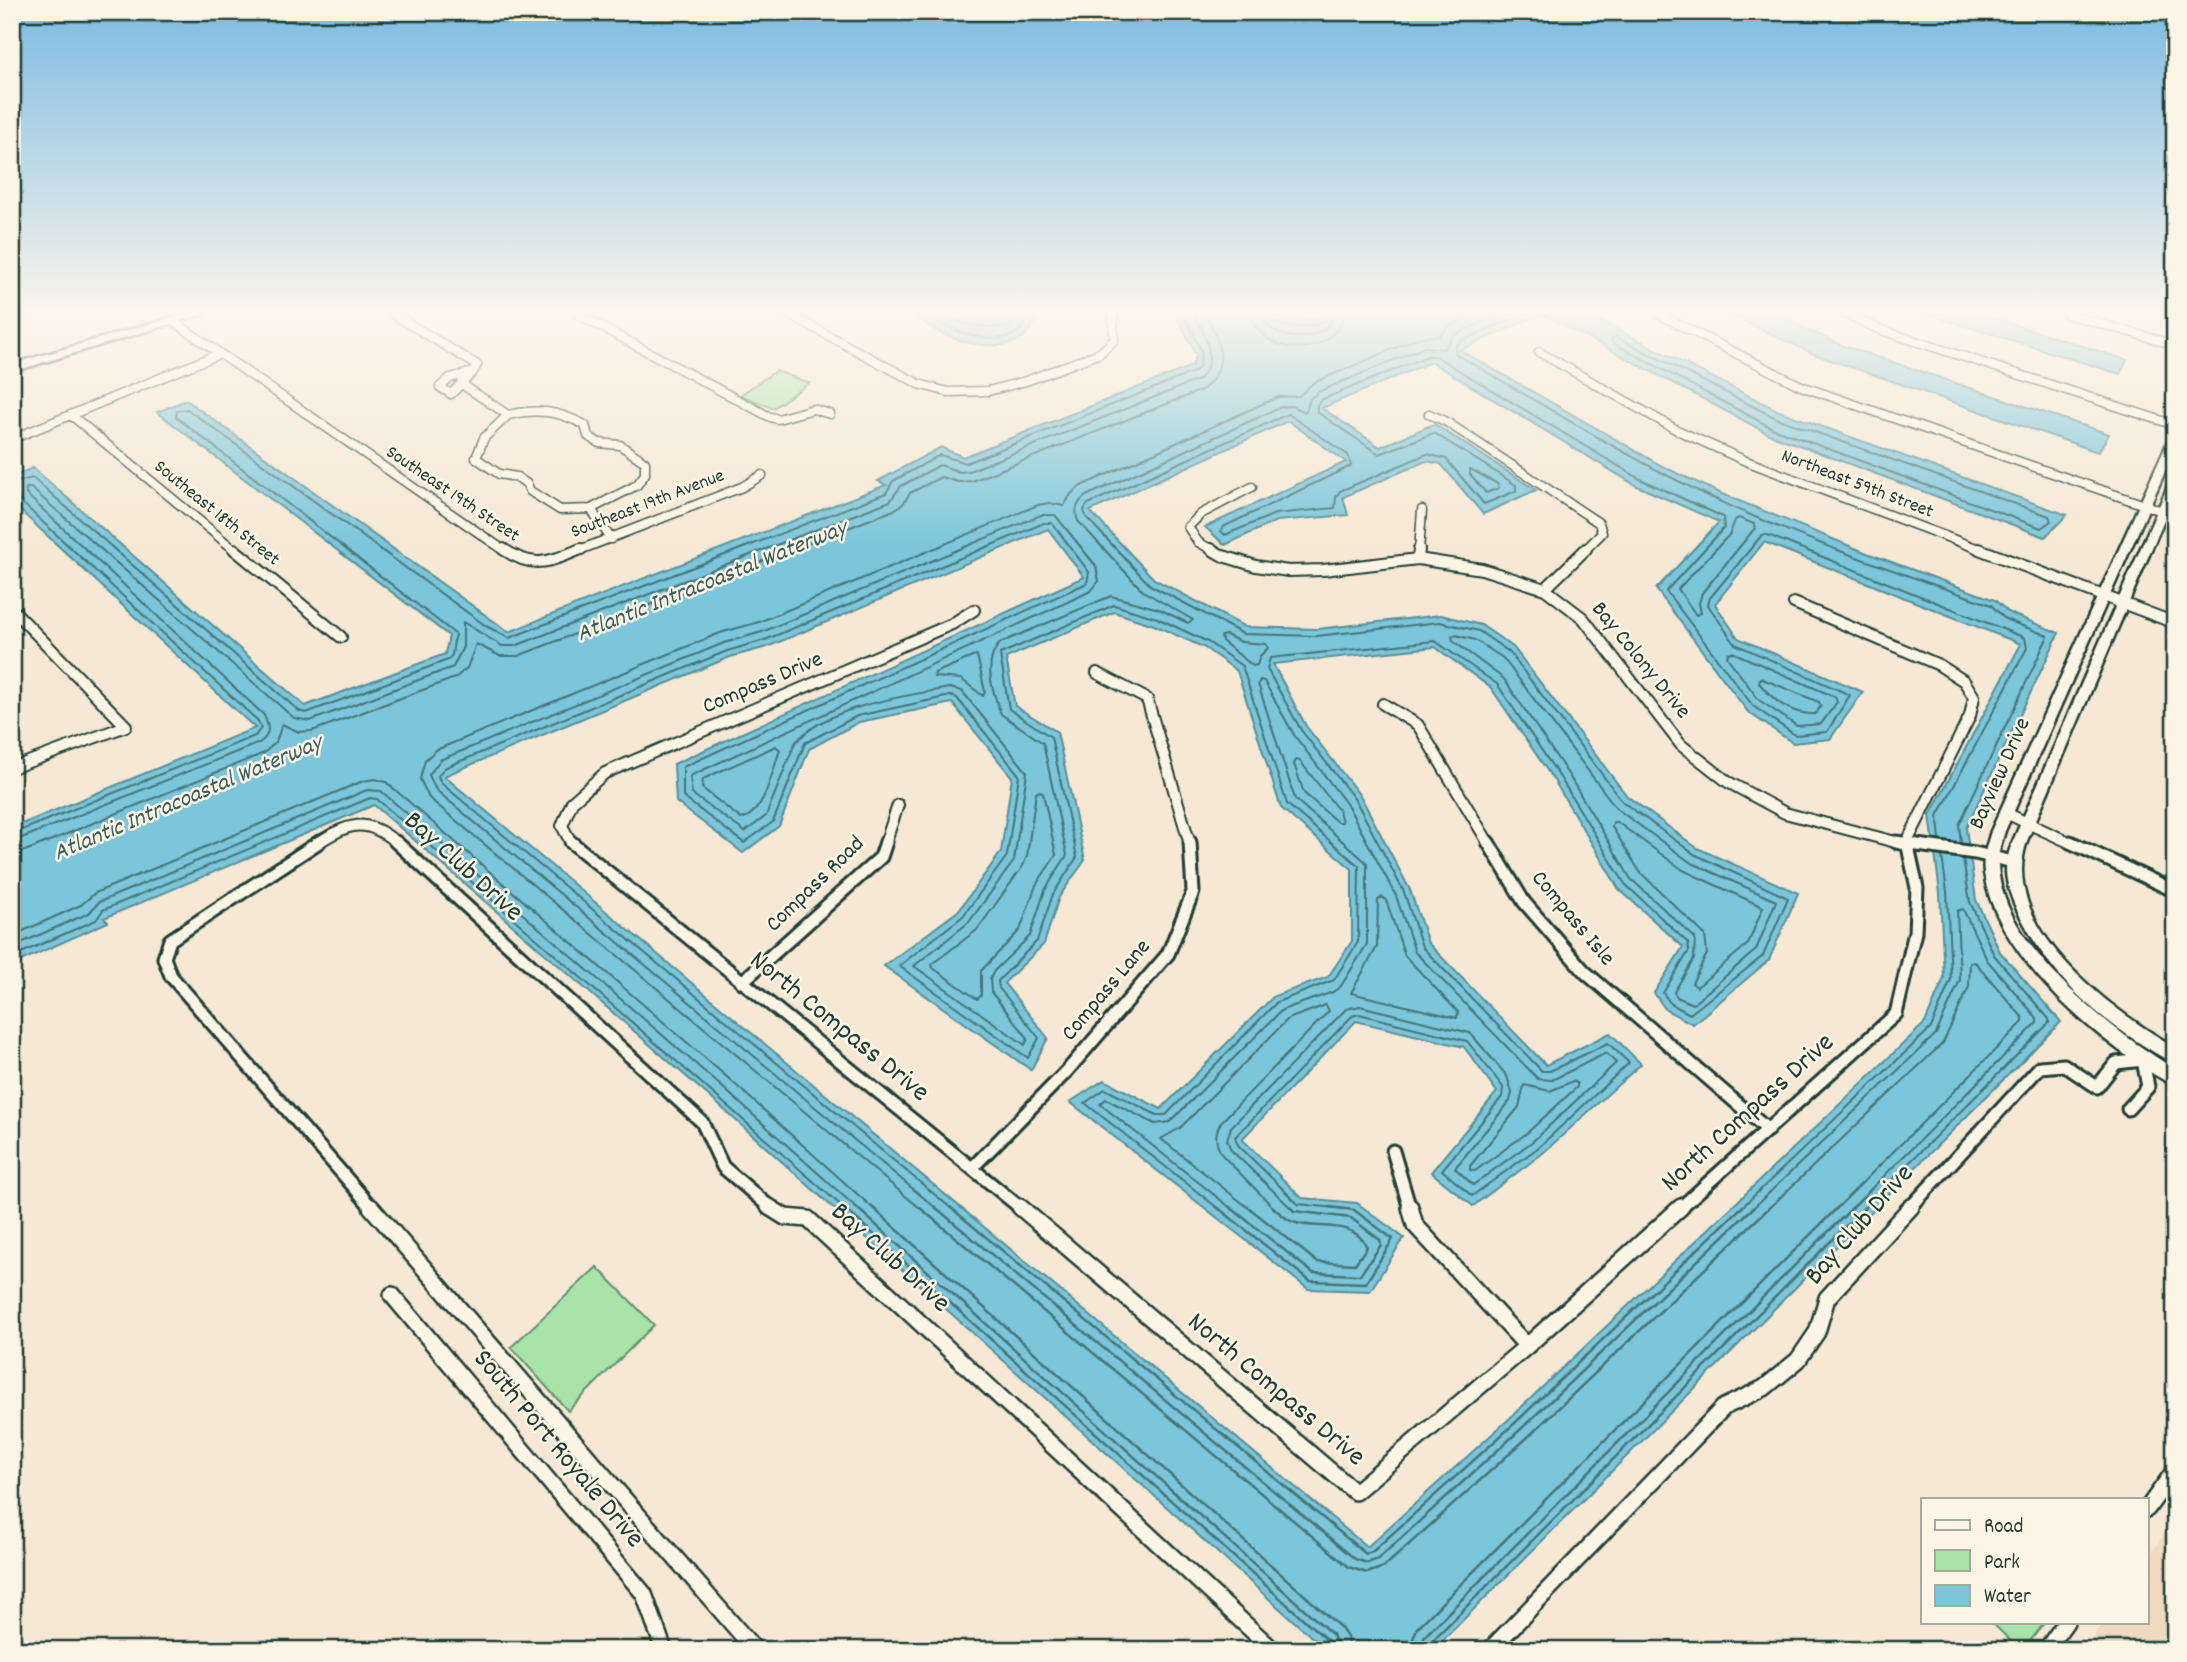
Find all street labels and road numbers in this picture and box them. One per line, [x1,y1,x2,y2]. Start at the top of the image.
street label: Southeast 19th Street [380,440,524,550]
street label: Northeast 59th Street [1777,444,1937,526]
street label: Southeast 18th Street [147,455,285,573]
street label: Southeast 19th Avenue [567,463,729,547]
street label: Bay Colony Drive [1582,595,1698,727]
street label: Compass Drive [698,644,828,724]
street label: Bayview Drive [1962,713,2040,835]
street label: Bay Club Drive [393,803,531,933]
street label: Compass Road [759,829,873,941]
street label: Compass Isle [1522,864,1622,974]
street label: Compass Lane [1054,933,1160,1049]
street label: North Compass Drive [739,943,937,1113]
street label: North Compass Drive [1653,1025,1845,1203]
street label: Bay Club Drive [1797,1157,1925,1295]
street label: Bay Club Drive [820,1194,958,1324]
street label: North Compass Drive [1177,1304,1373,1478]
street label: South Port Royale Drive [462,1342,652,1558]

